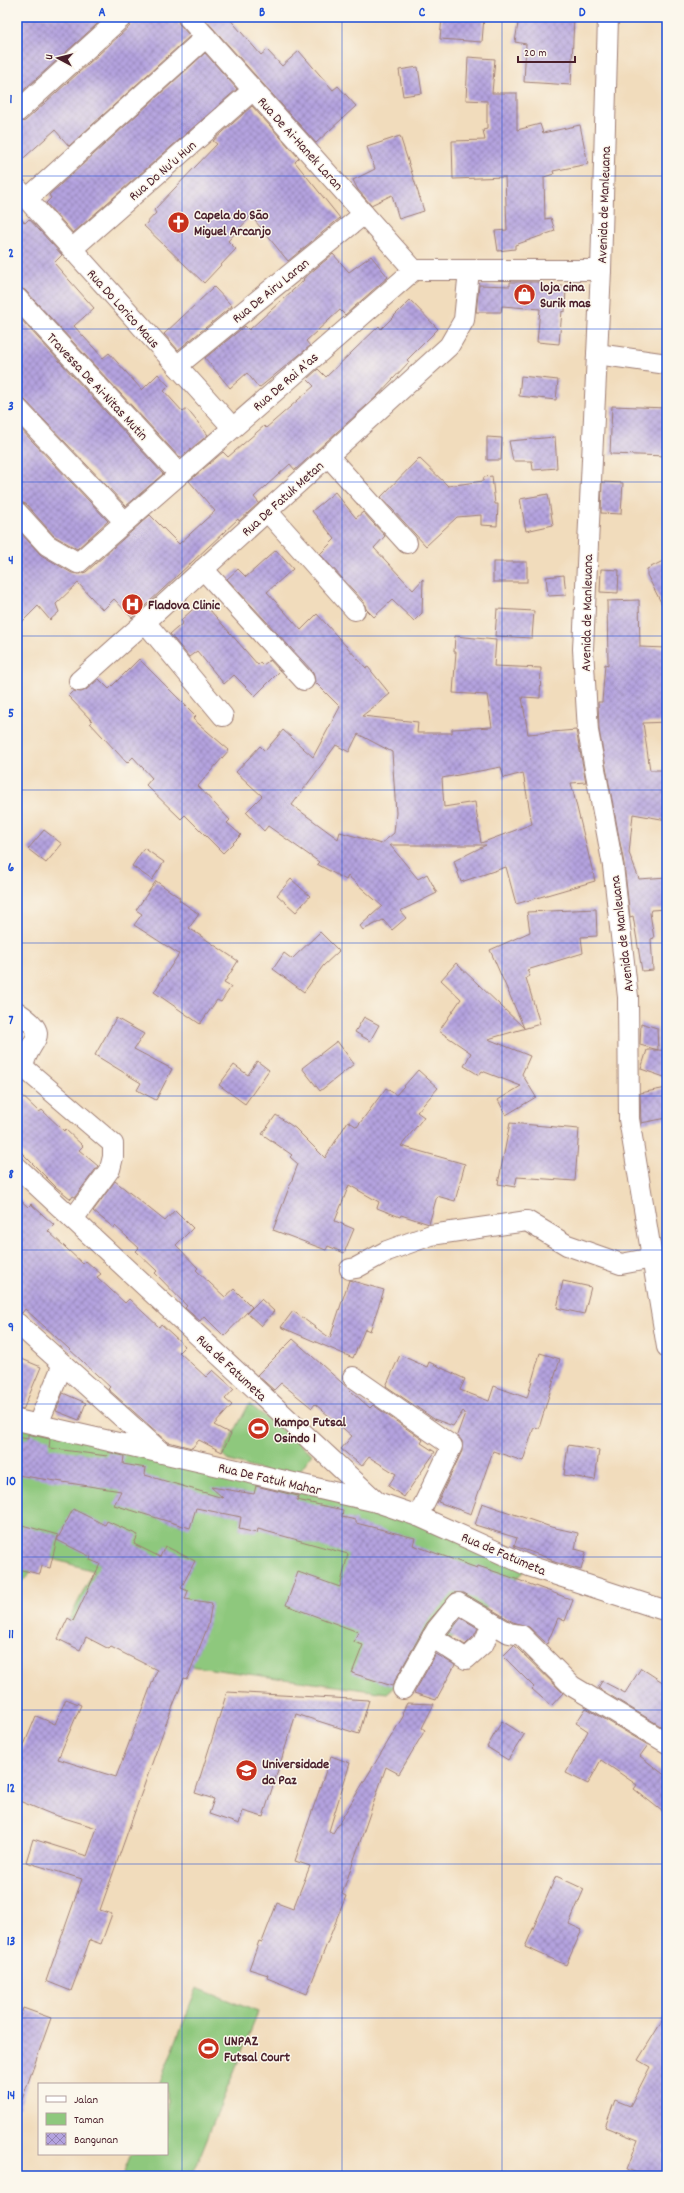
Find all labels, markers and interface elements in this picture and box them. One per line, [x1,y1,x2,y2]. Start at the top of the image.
text: A [98,4,106,23]
text: B [259,4,265,23]
text: C [419,4,426,23]
text: D [579,4,586,23]
north arrow [38,38,78,78]
scale bar [518,38,575,64]
text: 20 m [524,45,547,62]
text: U [42,53,58,61]
text: 1 [10,91,13,110]
street label: Rua De Ai-Hanek Laran [252,93,347,196]
street label: Rua Do Nu’u Hun [125,136,202,207]
street label: Avenida de Manleuana [593,146,617,264]
place label: Capela do São Miguel Arcanjo [194,206,271,242]
church icon: Capela do São Miguel Arcanjo [165,209,191,235]
text: 2 [8,245,14,264]
street label: Rua De Airu Laran [228,254,314,329]
street label: Rua Do Lorico Maus [81,265,164,354]
place label: loja cina Surik mas [540,278,591,314]
shop icon: loja cina Surik mas [512,281,538,307]
street label: Travessa De Ai-Nitas Mutin [41,329,152,446]
street label: Rua De Rai A’as [249,348,324,417]
text: 3 [8,398,14,417]
street label: Rua De Fatuk Metan [238,457,329,542]
text: 4 [8,552,14,571]
street label: Avenida de Manleuana [577,554,599,672]
hospital icon: Fladova Clinic [119,591,145,617]
place label: Fladova Clinic [148,596,220,616]
text: 5 [8,705,14,724]
text: 6 [8,859,15,878]
street label: Avenida de Manleuana [606,874,640,993]
text: 7 [9,1012,14,1031]
text: 8 [8,1166,14,1185]
text: 9 [8,1319,14,1338]
street label: Rua de Fatumeta [191,1330,271,1407]
place label: Kampo Futsal Osindo 1 [274,1413,346,1449]
sports icon: Kampo Futsal Osindo 1 [245,1416,271,1442]
street label: Rua De Fatuk Mahar [216,1458,324,1502]
text: 10 [6,1473,16,1492]
street label: Rua de Fatumeta [458,1528,549,1582]
text: 11 [8,1626,14,1645]
place label: Universidade da Paz [262,1755,329,1791]
school or university icon: Universidade da Paz [234,1758,260,1784]
text: 12 [7,1780,16,1799]
text: 13 [7,1933,16,1952]
place label: UNPAZ Futsal Court [224,2032,291,2068]
sports icon: UNPAZ Futsal Court [195,2035,221,2061]
legend [38,2083,168,2155]
text: 14 [7,2087,15,2106]
text: Jalan [74,2092,98,2109]
text: Taman [74,2112,104,2129]
text: Bangunan [74,2132,118,2149]

